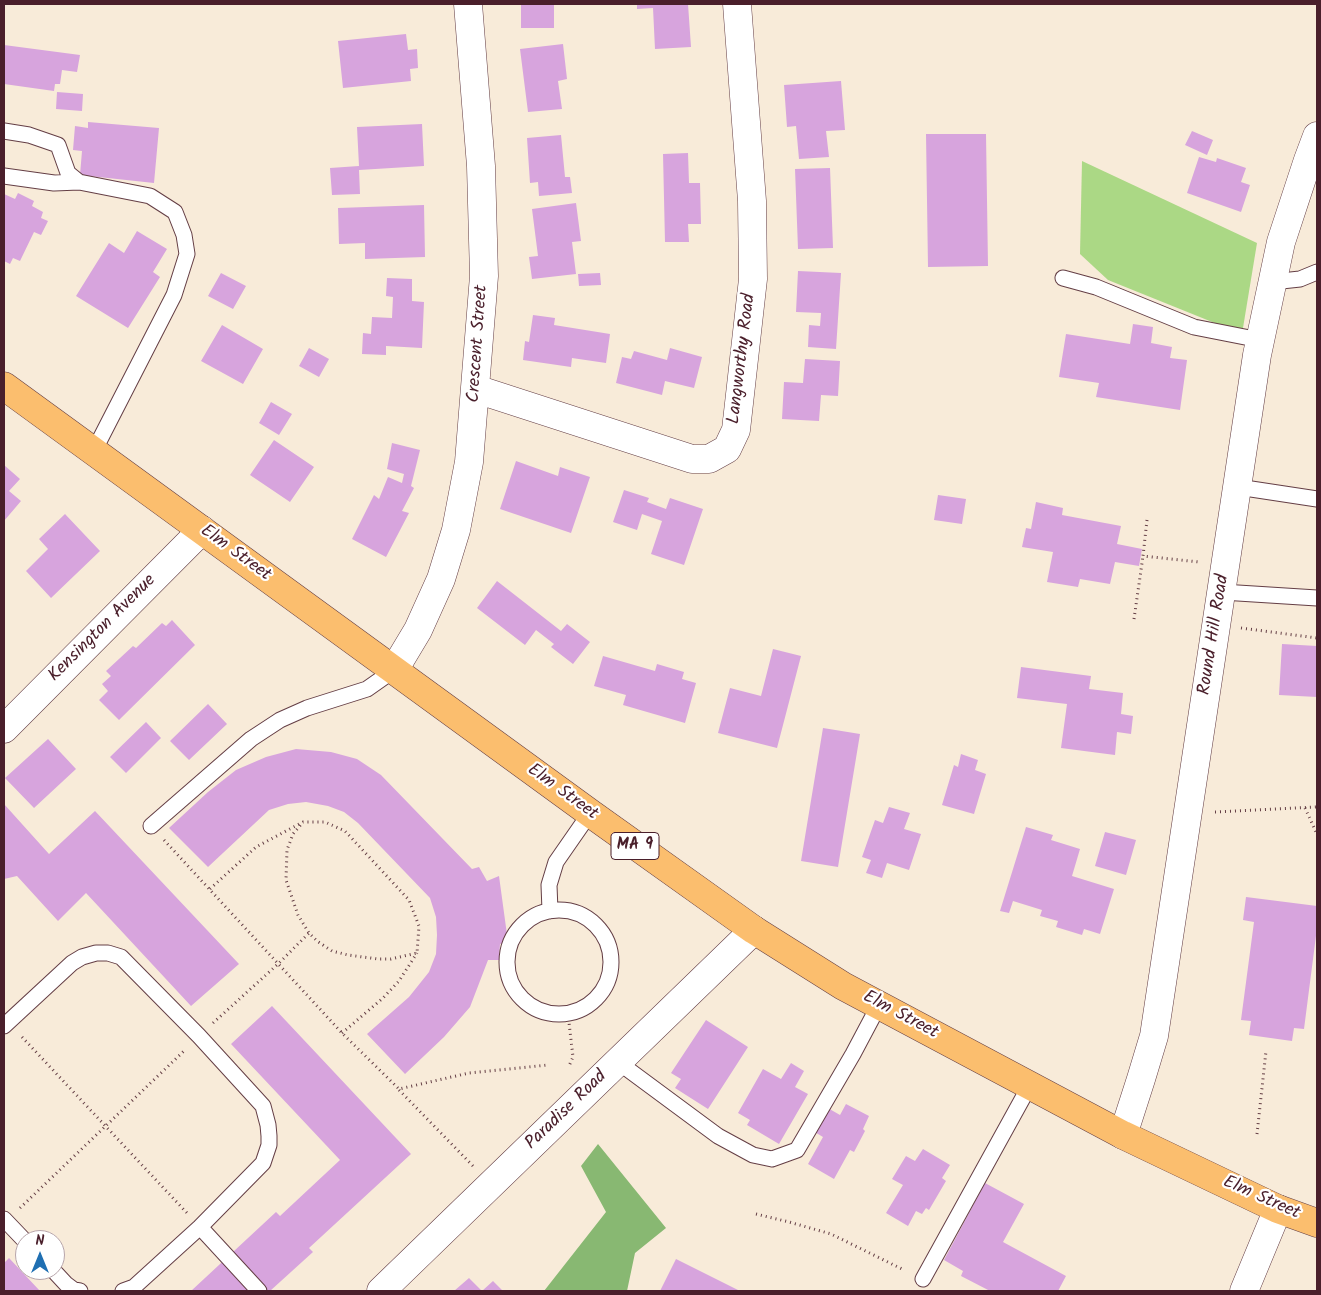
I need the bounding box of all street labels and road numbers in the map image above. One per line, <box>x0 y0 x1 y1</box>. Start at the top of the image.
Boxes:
street label: Crescent Street <box>464 284 494 404</box>
street label: Langworthy Road <box>724 293 762 425</box>
street label: Elm Street <box>195 521 275 587</box>
street label: Kensington Avenue <box>45 571 161 687</box>
street label: Round Hill Road <box>1195 573 1235 697</box>
street label: Elm Street <box>522 760 602 826</box>
road number: MA 9 <box>611 832 659 859</box>
street label: Elm Street <box>859 987 941 1045</box>
street label: Paradise Road <box>522 1067 612 1155</box>
street label: Elm Street <box>1219 1172 1303 1226</box>

